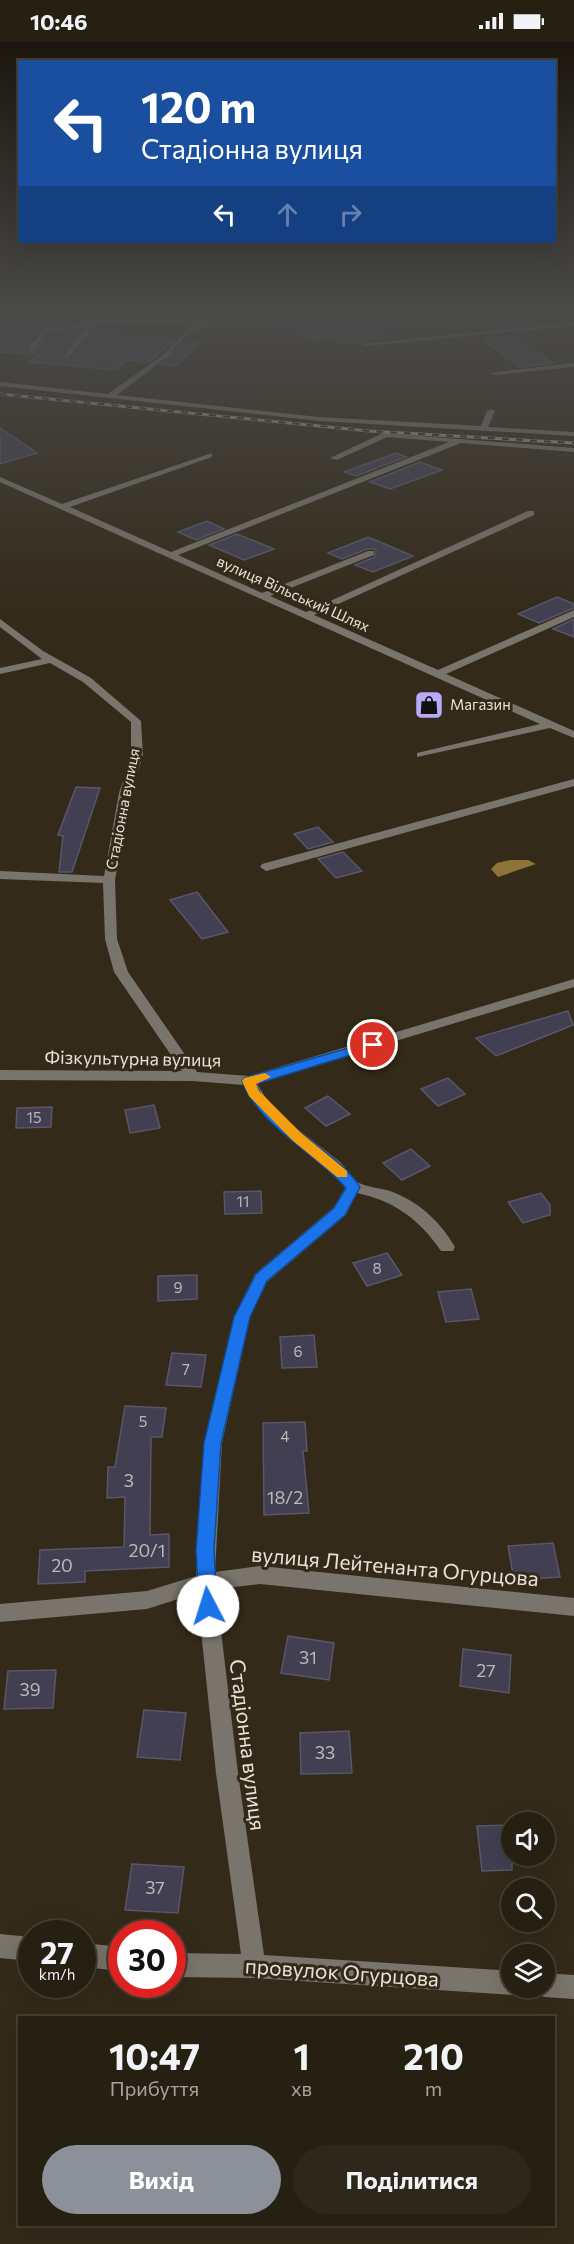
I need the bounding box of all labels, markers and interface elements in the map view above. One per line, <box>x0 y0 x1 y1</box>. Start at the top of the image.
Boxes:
text: 10:46 <box>30 8 87 35</box>
text: 120 m <box>141 80 256 132</box>
icon: left <box>42 84 120 162</box>
text: Стадіонна вулиця <box>141 132 363 165</box>
icon: left <box>208 198 241 231</box>
icon: ahead <box>271 198 304 231</box>
icon: right <box>334 198 367 231</box>
street label: вулиця Вільський Шлях <box>214 551 373 635</box>
shop icon: Магазин <box>413 689 445 721</box>
place label: Магазин <box>450 695 511 713</box>
street label: Стадіонна вулиця <box>101 747 143 871</box>
pin <box>347 1019 398 1070</box>
icon: arrive <box>356 1028 389 1061</box>
street label: Фізкультурна вулиця <box>45 1045 222 1071</box>
house number: 15 <box>26 1108 42 1126</box>
house number: 11 <box>237 1192 249 1210</box>
house number: 8 <box>372 1259 382 1277</box>
house number: 9 <box>173 1278 183 1296</box>
house number: 6 <box>293 1342 303 1360</box>
house number: 7 <box>182 1360 190 1378</box>
house number: 5 <box>139 1412 147 1430</box>
house number: 4 <box>281 1427 290 1445</box>
house number: 3 <box>124 1469 134 1491</box>
house number: 18/2 <box>267 1486 303 1508</box>
house number: 20/1 <box>128 1539 166 1561</box>
street label: вулиця Лейтенанта Огурцова <box>250 1540 540 1591</box>
house number: 20 <box>51 1554 73 1576</box>
position arrow <box>176 1574 240 1638</box>
house number: 31 <box>299 1646 317 1668</box>
street label: Стадіонна вулиця <box>226 1658 271 1832</box>
house number: 27 <box>476 1659 496 1681</box>
house number: 39 <box>19 1678 41 1700</box>
house number: 33 <box>315 1741 335 1763</box>
map controls <box>501 1812 555 1998</box>
button: sound <box>501 1812 555 1866</box>
house number: 37 <box>145 1876 165 1898</box>
button: search <box>501 1878 555 1932</box>
speed limit sign: 30 <box>108 1920 186 1998</box>
text: 27 <box>40 1933 74 1970</box>
button: layers <box>501 1944 555 1998</box>
street label: провулок Огурцова <box>244 1952 440 1991</box>
text: km/h <box>39 1965 75 1983</box>
text: 10:47 <box>109 2033 200 2077</box>
text: 1 <box>293 2033 310 2077</box>
text: 210 <box>403 2033 464 2077</box>
text: Прибуття <box>110 2076 199 2100</box>
text: хв <box>291 2076 312 2100</box>
text: m <box>425 2076 442 2100</box>
button: Вихід <box>42 2145 281 2214</box>
button: Поділитися <box>293 2145 531 2214</box>

